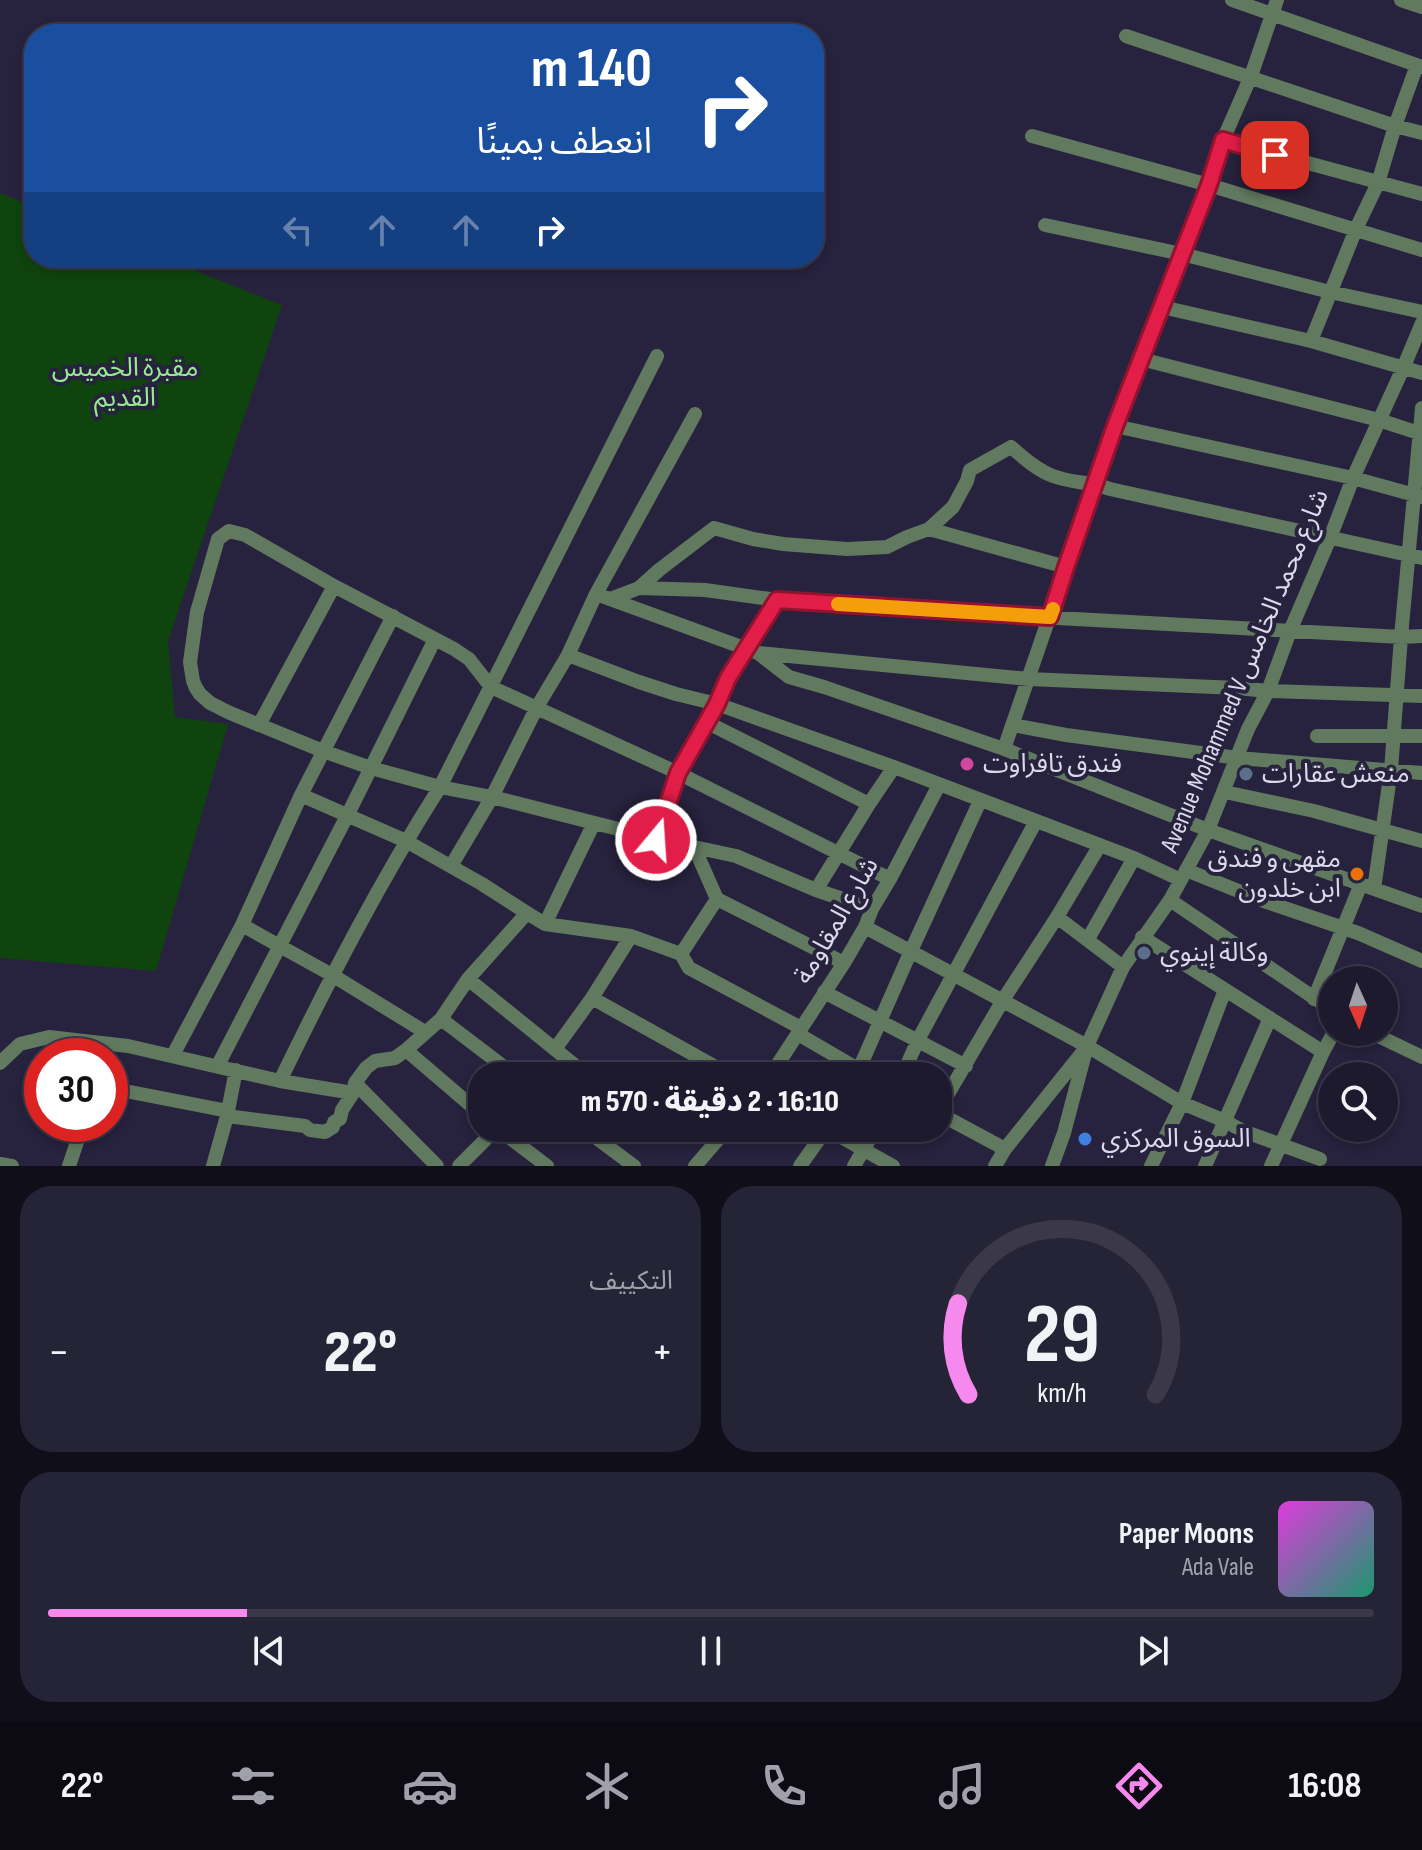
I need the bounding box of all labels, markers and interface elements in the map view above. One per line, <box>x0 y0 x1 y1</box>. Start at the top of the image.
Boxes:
text: 140 m <box>531 36 652 103</box>
icon: right <box>680 56 784 160</box>
text: انعطف يمينًا <box>476 121 652 164</box>
pin <box>1241 121 1309 189</box>
icon: arrive <box>1253 133 1297 177</box>
icon: left <box>276 208 320 252</box>
icon: ahead <box>360 208 404 252</box>
icon: ahead <box>444 208 488 252</box>
icon: right <box>528 208 572 252</box>
park label: مقبرة الخميس القديم <box>52 353 198 417</box>
street label: Avenue Mohammed V شارع محمد الخامس <box>1154 485 1338 859</box>
place label: فندق تافراوت <box>983 749 1122 780</box>
marker: فندق تافراوت <box>958 755 976 773</box>
place label: منعش عقارات <box>1262 759 1410 790</box>
marker: منعش عقارات <box>1237 765 1255 783</box>
position arrow <box>614 798 698 882</box>
place label: مقهى و فندق ابن خلدون <box>1208 844 1341 905</box>
street label: شارع المقاومة <box>788 852 887 991</box>
marker: مقهى و فندق ابن خلدون <box>1348 865 1366 883</box>
place label: وكالة إينوي <box>1160 938 1268 972</box>
marker: وكالة إينوي <box>1135 944 1153 962</box>
north arrow <box>1318 966 1398 1046</box>
map controls <box>1318 966 1398 1142</box>
speed limit sign: 30 <box>24 1038 128 1142</box>
button: search <box>1318 1062 1398 1142</box>
text: 16:10 · 2 دقيقة · 570 m <box>581 1084 839 1120</box>
place label: السوق المركزي <box>1101 1124 1251 1158</box>
marker: السوق المركزي <box>1076 1130 1094 1148</box>
text: التكييف <box>589 1266 673 1297</box>
text: 29 <box>1024 1286 1099 1386</box>
text: 22° <box>324 1317 397 1389</box>
text: − <box>48 1326 70 1379</box>
text: + <box>651 1326 673 1379</box>
text: km/h <box>1037 1376 1086 1411</box>
text: Paper Moons <box>1119 1516 1254 1552</box>
text: Ada Vale <box>1182 1552 1254 1583</box>
icon: previous <box>247 1629 291 1673</box>
icon: pause <box>689 1629 733 1673</box>
icon: next <box>1131 1629 1175 1673</box>
icon: filters <box>225 1758 281 1814</box>
icon: car <box>402 1758 458 1814</box>
icon: climate <box>579 1758 635 1814</box>
icon: phone <box>756 1758 812 1814</box>
icon: music <box>934 1758 990 1814</box>
icon: directions <box>1111 1758 1167 1814</box>
text: 22° <box>61 1765 104 1808</box>
text: 16:08 <box>1288 1765 1361 1808</box>

